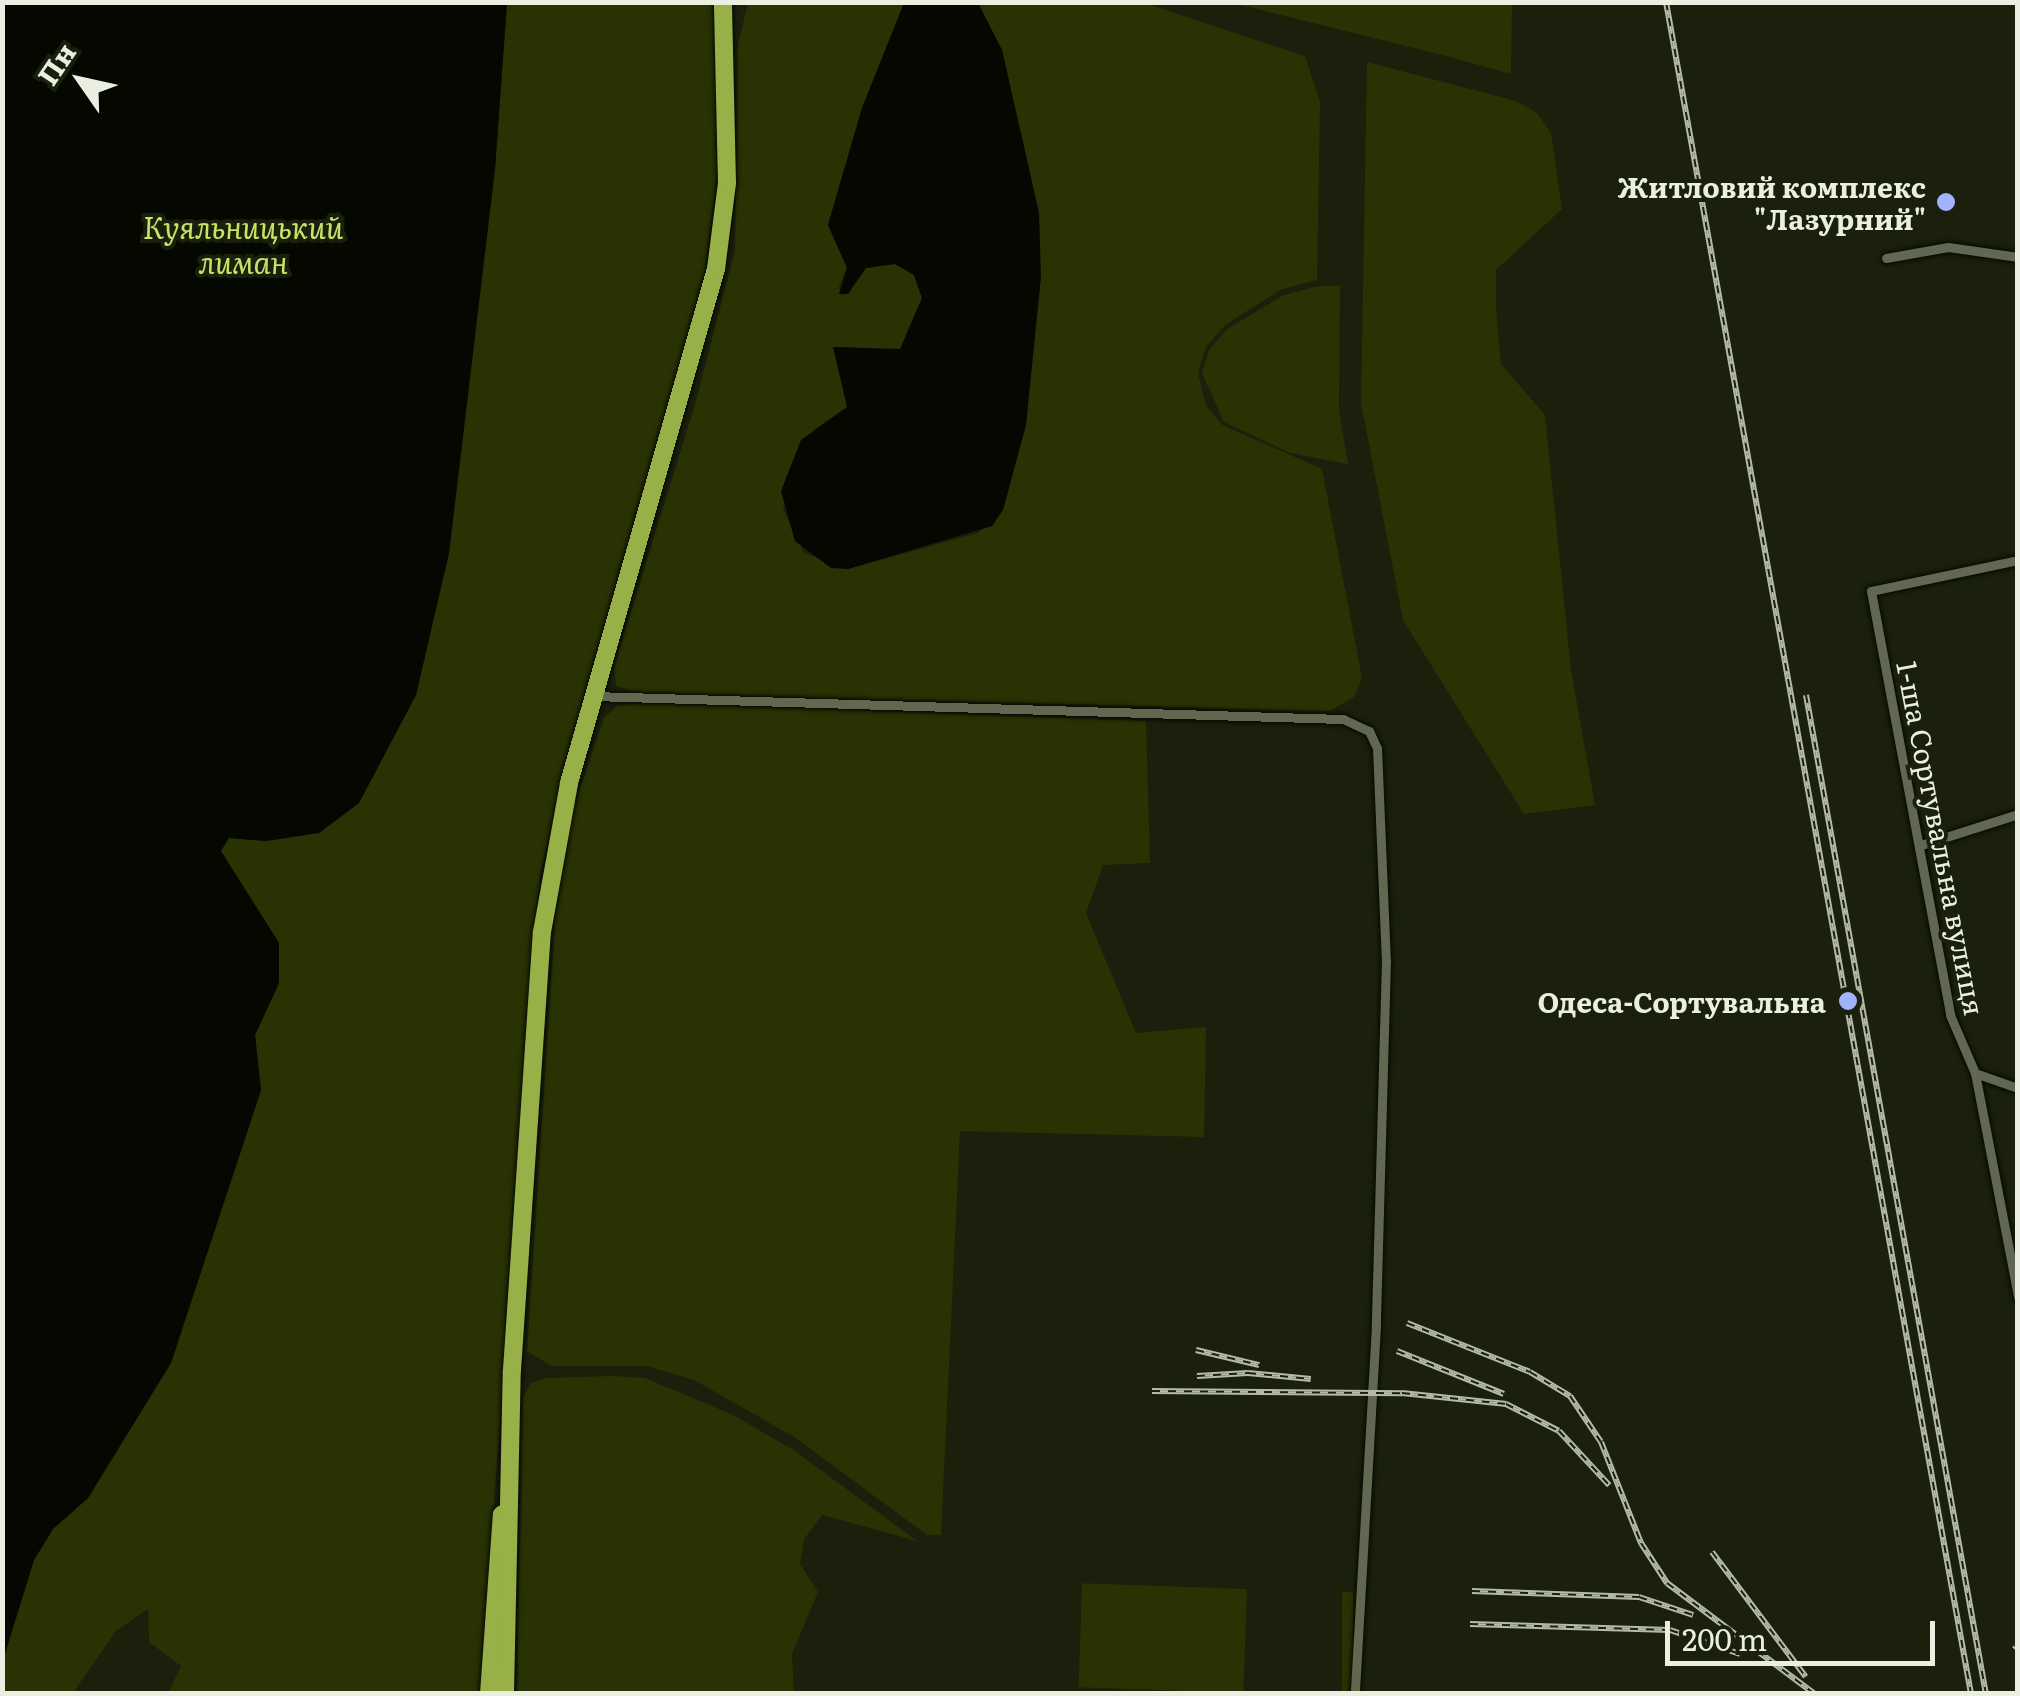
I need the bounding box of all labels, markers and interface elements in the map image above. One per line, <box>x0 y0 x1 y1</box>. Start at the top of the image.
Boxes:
north arrow <box>30 30 130 130</box>
text: Пн <box>26 33 85 93</box>
place label: Житловий комплекс "Лазурний" <box>1617 169 1926 235</box>
marker: Житловий комплекс "Лазурний" <box>1935 191 1957 213</box>
water label: Куяльницький лиман <box>143 208 343 278</box>
street label: 1-ша Сортувальна вулиця <box>1891 658 1993 1018</box>
place label: Одеса-Сортувальна <box>1538 984 1826 1018</box>
marker: Одеса-Сортувальна <box>1835 988 1861 1014</box>
scale bar <box>1670 1601 1940 1663</box>
text: 200 m <box>1682 1616 1767 1660</box>

